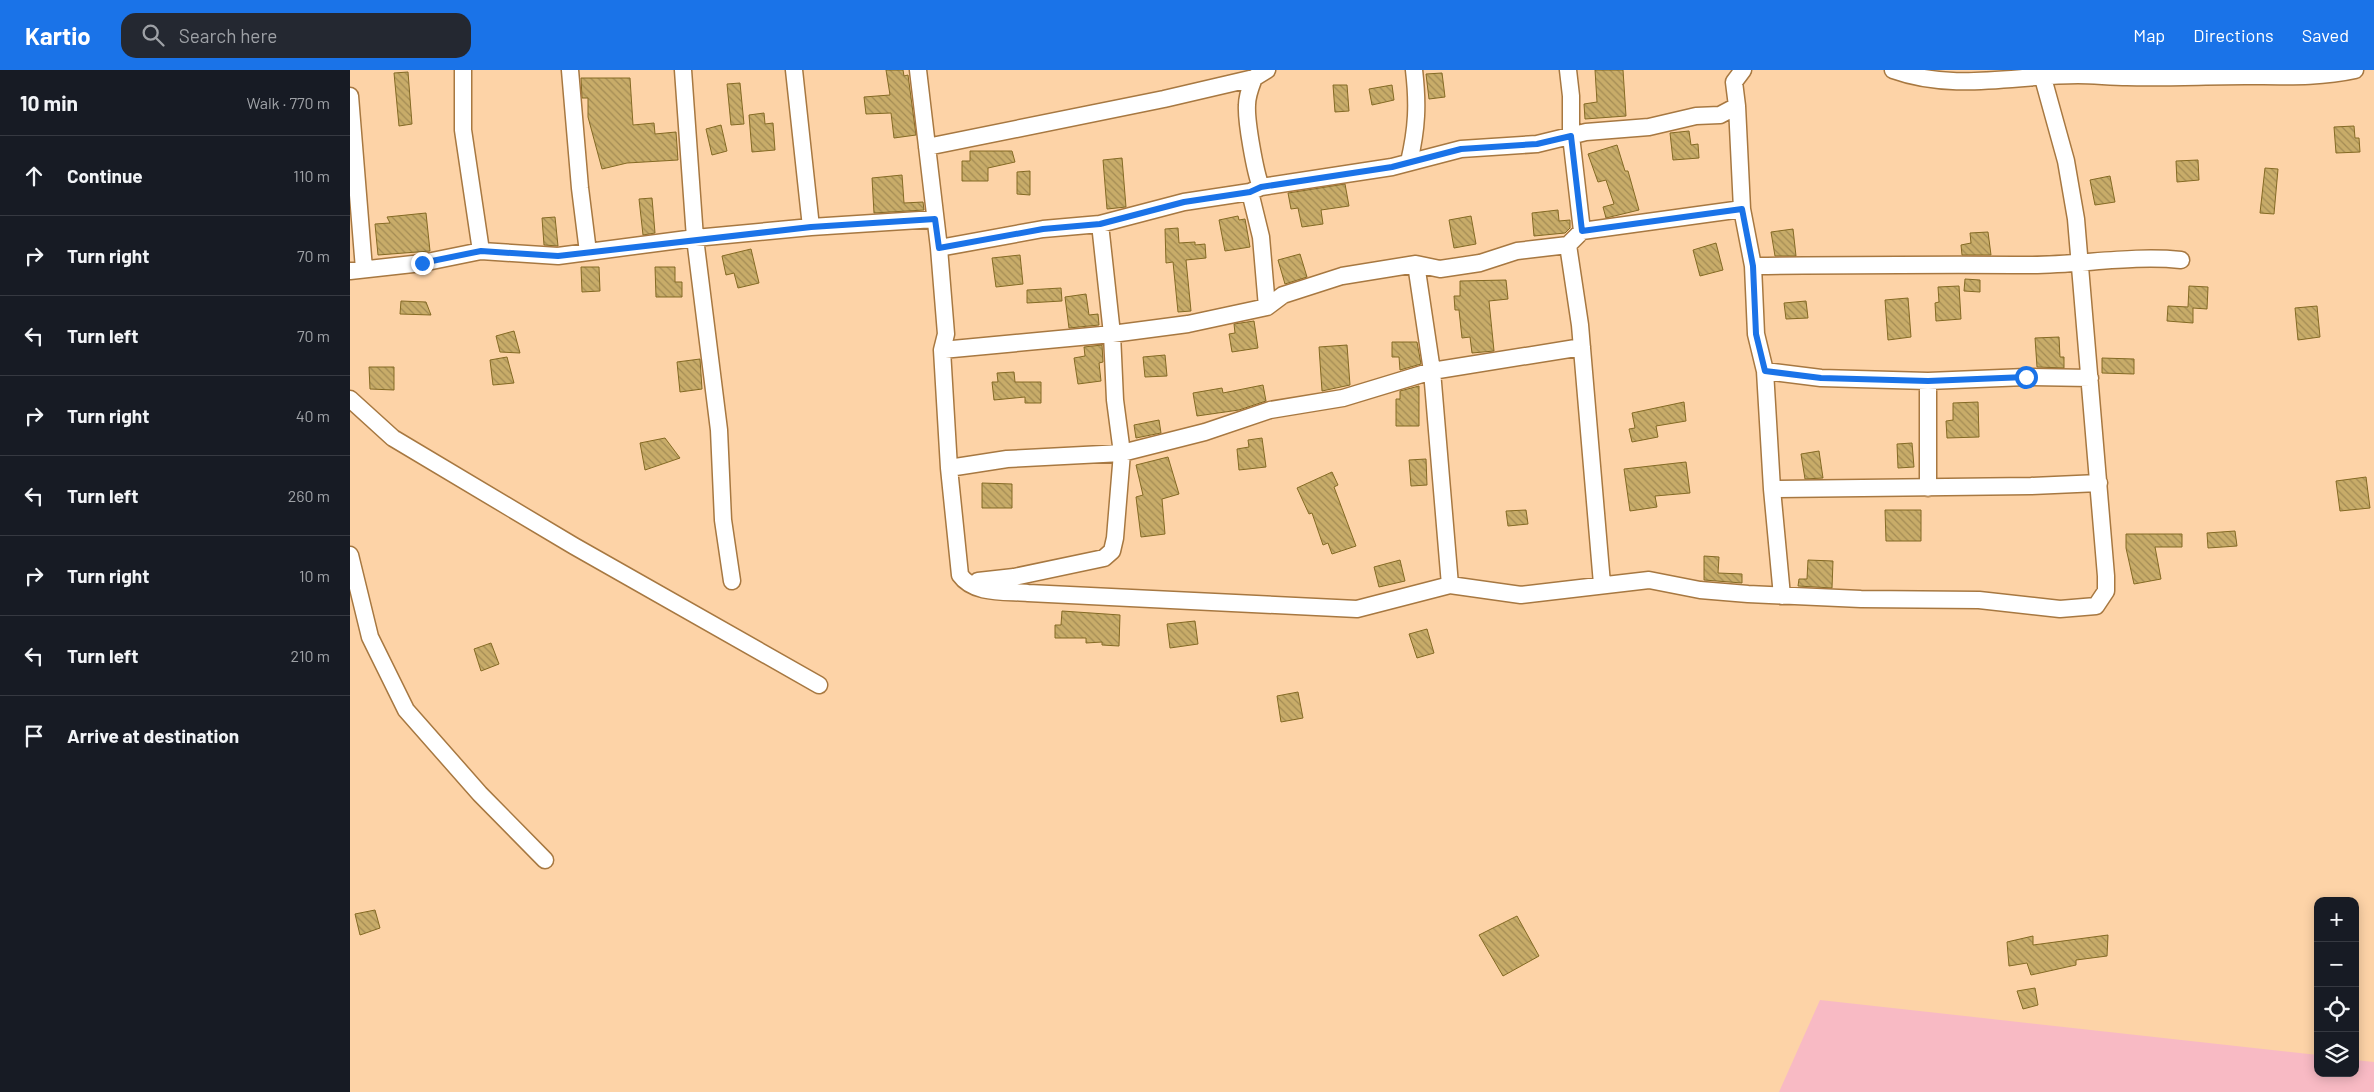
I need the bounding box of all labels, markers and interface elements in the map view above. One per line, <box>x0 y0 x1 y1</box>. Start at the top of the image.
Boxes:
search box <box>121 13 471 58</box>
text: Kartio <box>25 21 91 50</box>
icon: search <box>139 21 167 49</box>
text: Search here <box>179 24 277 47</box>
text: Map <box>2133 24 2165 46</box>
text: Directions <box>2193 24 2274 46</box>
text: Saved <box>2302 24 2349 46</box>
text: 10 min <box>20 90 78 115</box>
text: Walk · 770 m <box>246 93 330 112</box>
icon: ahead <box>20 162 48 190</box>
text: Continue <box>67 164 143 187</box>
text: 110 m <box>293 166 330 185</box>
icon: right <box>20 242 48 270</box>
text: Turn right <box>67 244 149 267</box>
text: 70 m <box>297 246 330 265</box>
route end <box>411 252 434 275</box>
icon: left <box>20 322 48 350</box>
text: Turn left <box>67 324 138 347</box>
text: 70 m <box>297 326 330 345</box>
route start <box>2015 366 2038 389</box>
icon: right <box>20 402 48 430</box>
text: Turn right <box>67 404 149 427</box>
text: 40 m <box>296 406 330 425</box>
icon: left <box>20 482 48 510</box>
text: Turn left <box>67 484 138 507</box>
text: 260 m <box>288 486 330 505</box>
icon: right <box>20 562 48 590</box>
text: Turn right <box>67 564 149 587</box>
text: 10 m <box>299 566 330 585</box>
icon: left <box>20 642 48 670</box>
text: Turn left <box>67 644 138 667</box>
text: 210 m <box>291 646 330 665</box>
icon: arrive <box>20 722 48 750</box>
text: Arrive at destination <box>67 724 239 747</box>
map controls <box>2314 897 2359 1077</box>
button: + <box>2314 897 2359 942</box>
button: − <box>2314 942 2359 987</box>
button: locate <box>2314 987 2359 1032</box>
button: layers <box>2314 1032 2359 1077</box>

